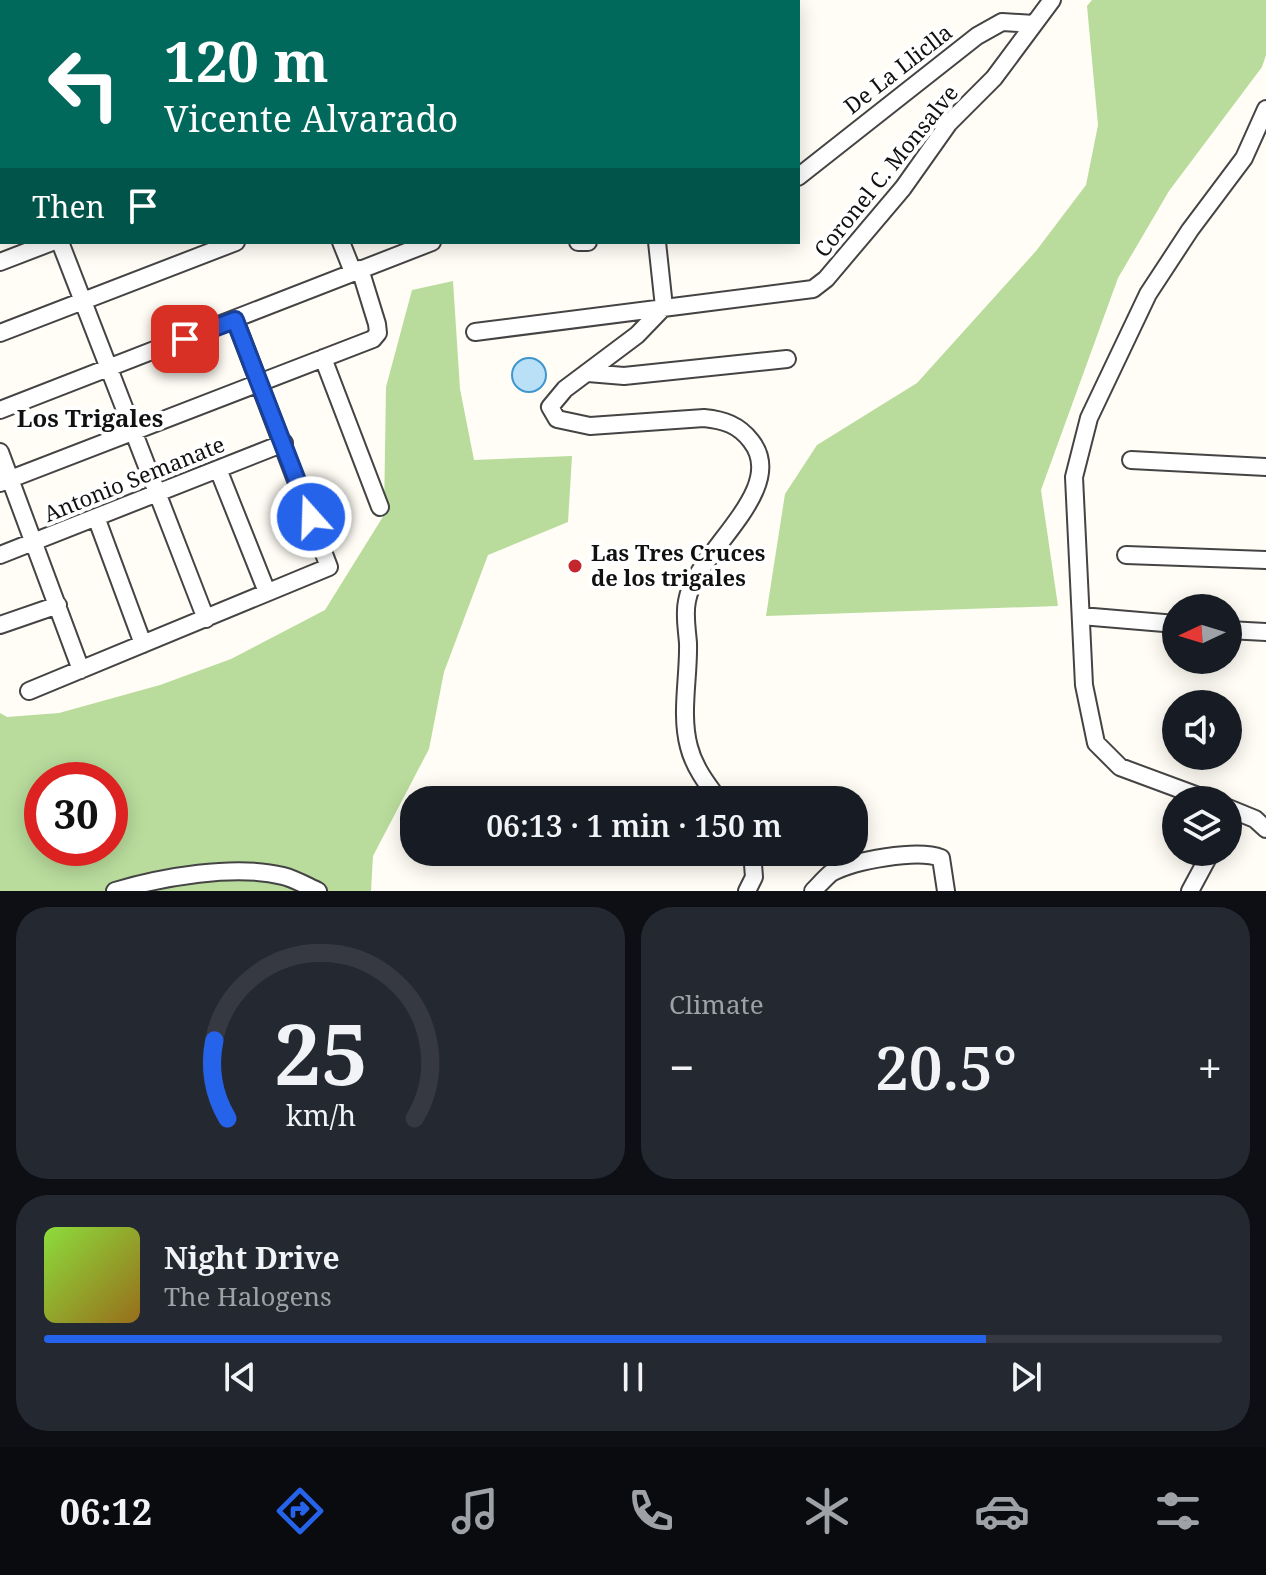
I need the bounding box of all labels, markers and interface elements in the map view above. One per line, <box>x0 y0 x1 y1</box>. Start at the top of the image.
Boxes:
street label: De La Lliclla <box>837 16 958 120</box>
text: 120 m <box>164 22 329 98</box>
icon: left <box>32 32 136 136</box>
street label: Coronel C. Monsalve <box>806 78 964 263</box>
text: Vicente Alvarado <box>164 94 458 143</box>
icon: arrive <box>121 184 165 228</box>
text: Then <box>32 186 105 227</box>
pin <box>151 305 219 373</box>
icon: arrive <box>163 317 207 361</box>
district label: Los Trigales <box>17 401 163 434</box>
street label: Antonio Semanate <box>39 428 229 528</box>
position arrow <box>269 475 353 559</box>
place label: Las Tres Cruces de los trigales <box>591 537 765 592</box>
marker: Las Tres Cruces de los trigales <box>566 557 584 575</box>
north arrow <box>1162 594 1242 674</box>
map controls <box>1162 594 1242 866</box>
button: sound <box>1162 690 1242 770</box>
speed limit sign: 30 <box>24 762 128 866</box>
button: layers <box>1162 786 1242 866</box>
text: 06:13 · 1 min · 150 m <box>486 805 782 846</box>
text: Climate <box>669 986 764 1022</box>
text: 25 <box>273 996 368 1109</box>
text: 20.5° <box>875 1026 1017 1108</box>
text: − <box>669 1037 694 1097</box>
text: + <box>1197 1037 1222 1097</box>
text: km/h <box>285 1095 356 1134</box>
text: Night Drive <box>164 1237 340 1278</box>
text: The Halogens <box>164 1278 332 1314</box>
icon: previous <box>218 1355 262 1399</box>
icon: pause <box>611 1355 655 1399</box>
icon: next <box>1004 1355 1048 1399</box>
icon: directions <box>272 1483 328 1539</box>
icon: music <box>447 1483 503 1539</box>
icon: phone <box>623 1483 679 1539</box>
icon: climate <box>799 1483 855 1539</box>
icon: car <box>974 1483 1030 1539</box>
icon: filters <box>1150 1483 1206 1539</box>
text: 06:12 <box>60 1487 152 1536</box>

